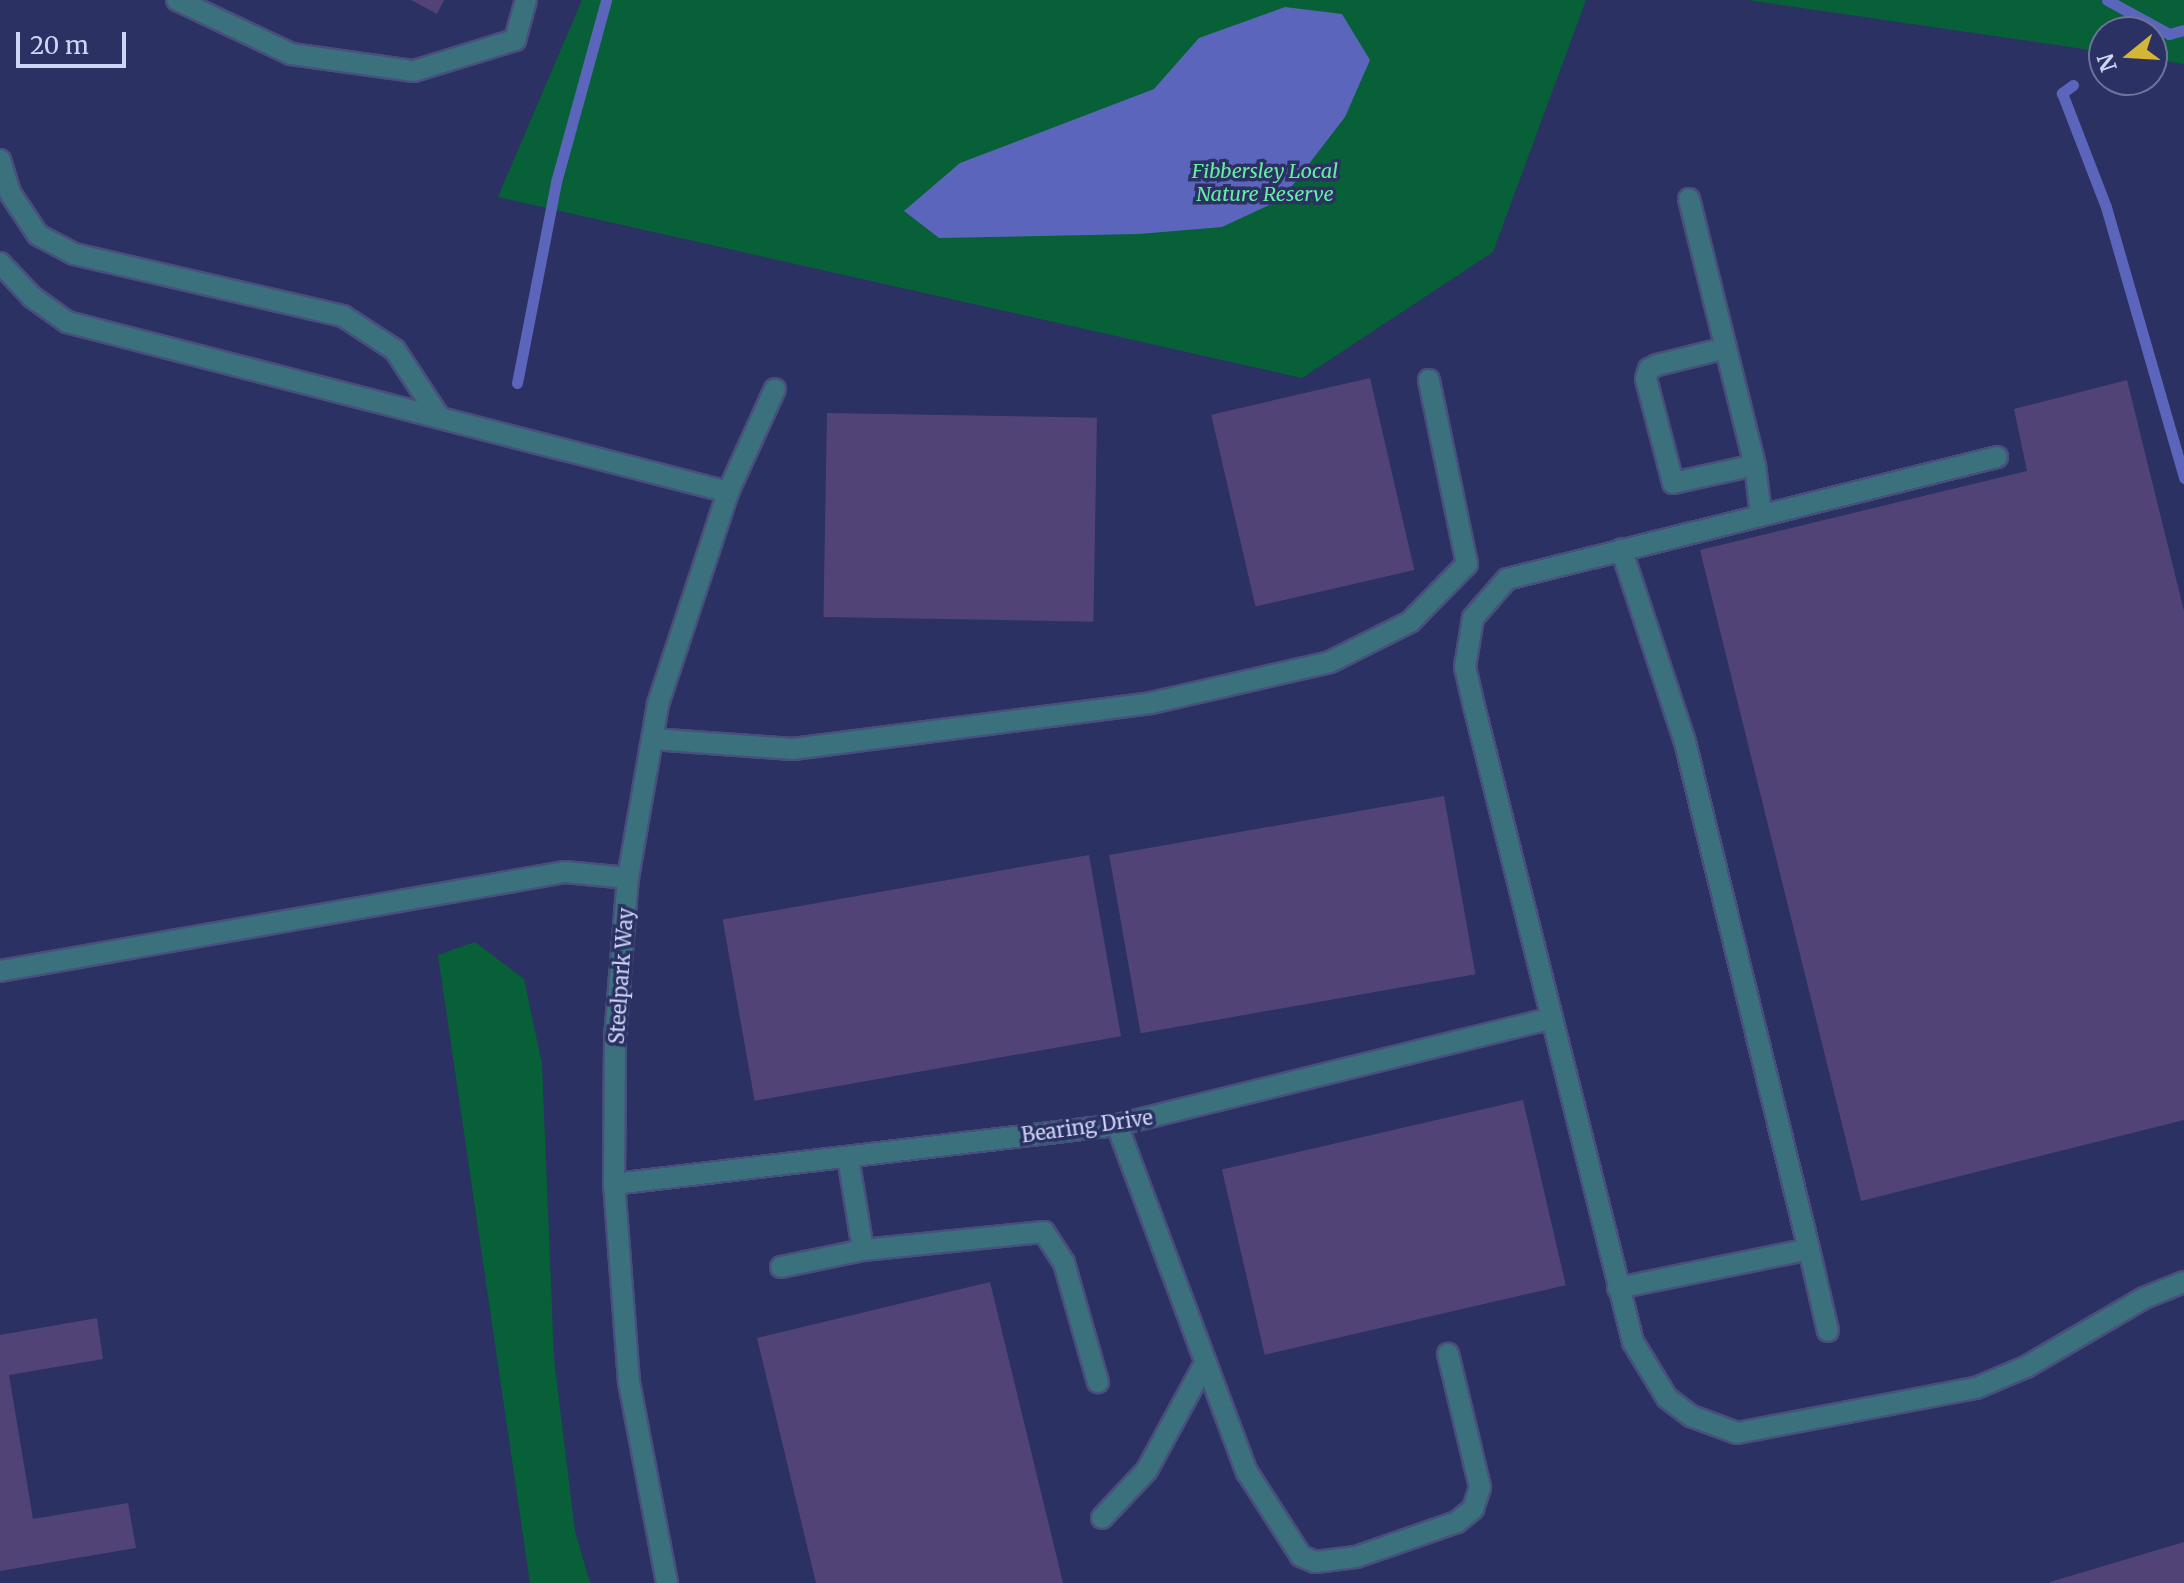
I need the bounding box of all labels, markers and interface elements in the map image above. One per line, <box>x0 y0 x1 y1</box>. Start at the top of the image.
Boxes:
scale bar <box>20 16 130 66</box>
north arrow <box>2088 16 2168 96</box>
text: 20 m <box>30 30 89 61</box>
text: N <box>2091 50 2123 75</box>
park label: Fibbersley Local Nature Reserve <box>1192 159 1338 206</box>
street label: Steelpark Way <box>604 907 638 1045</box>
street label: Bearing Drive <box>1020 1105 1154 1147</box>

